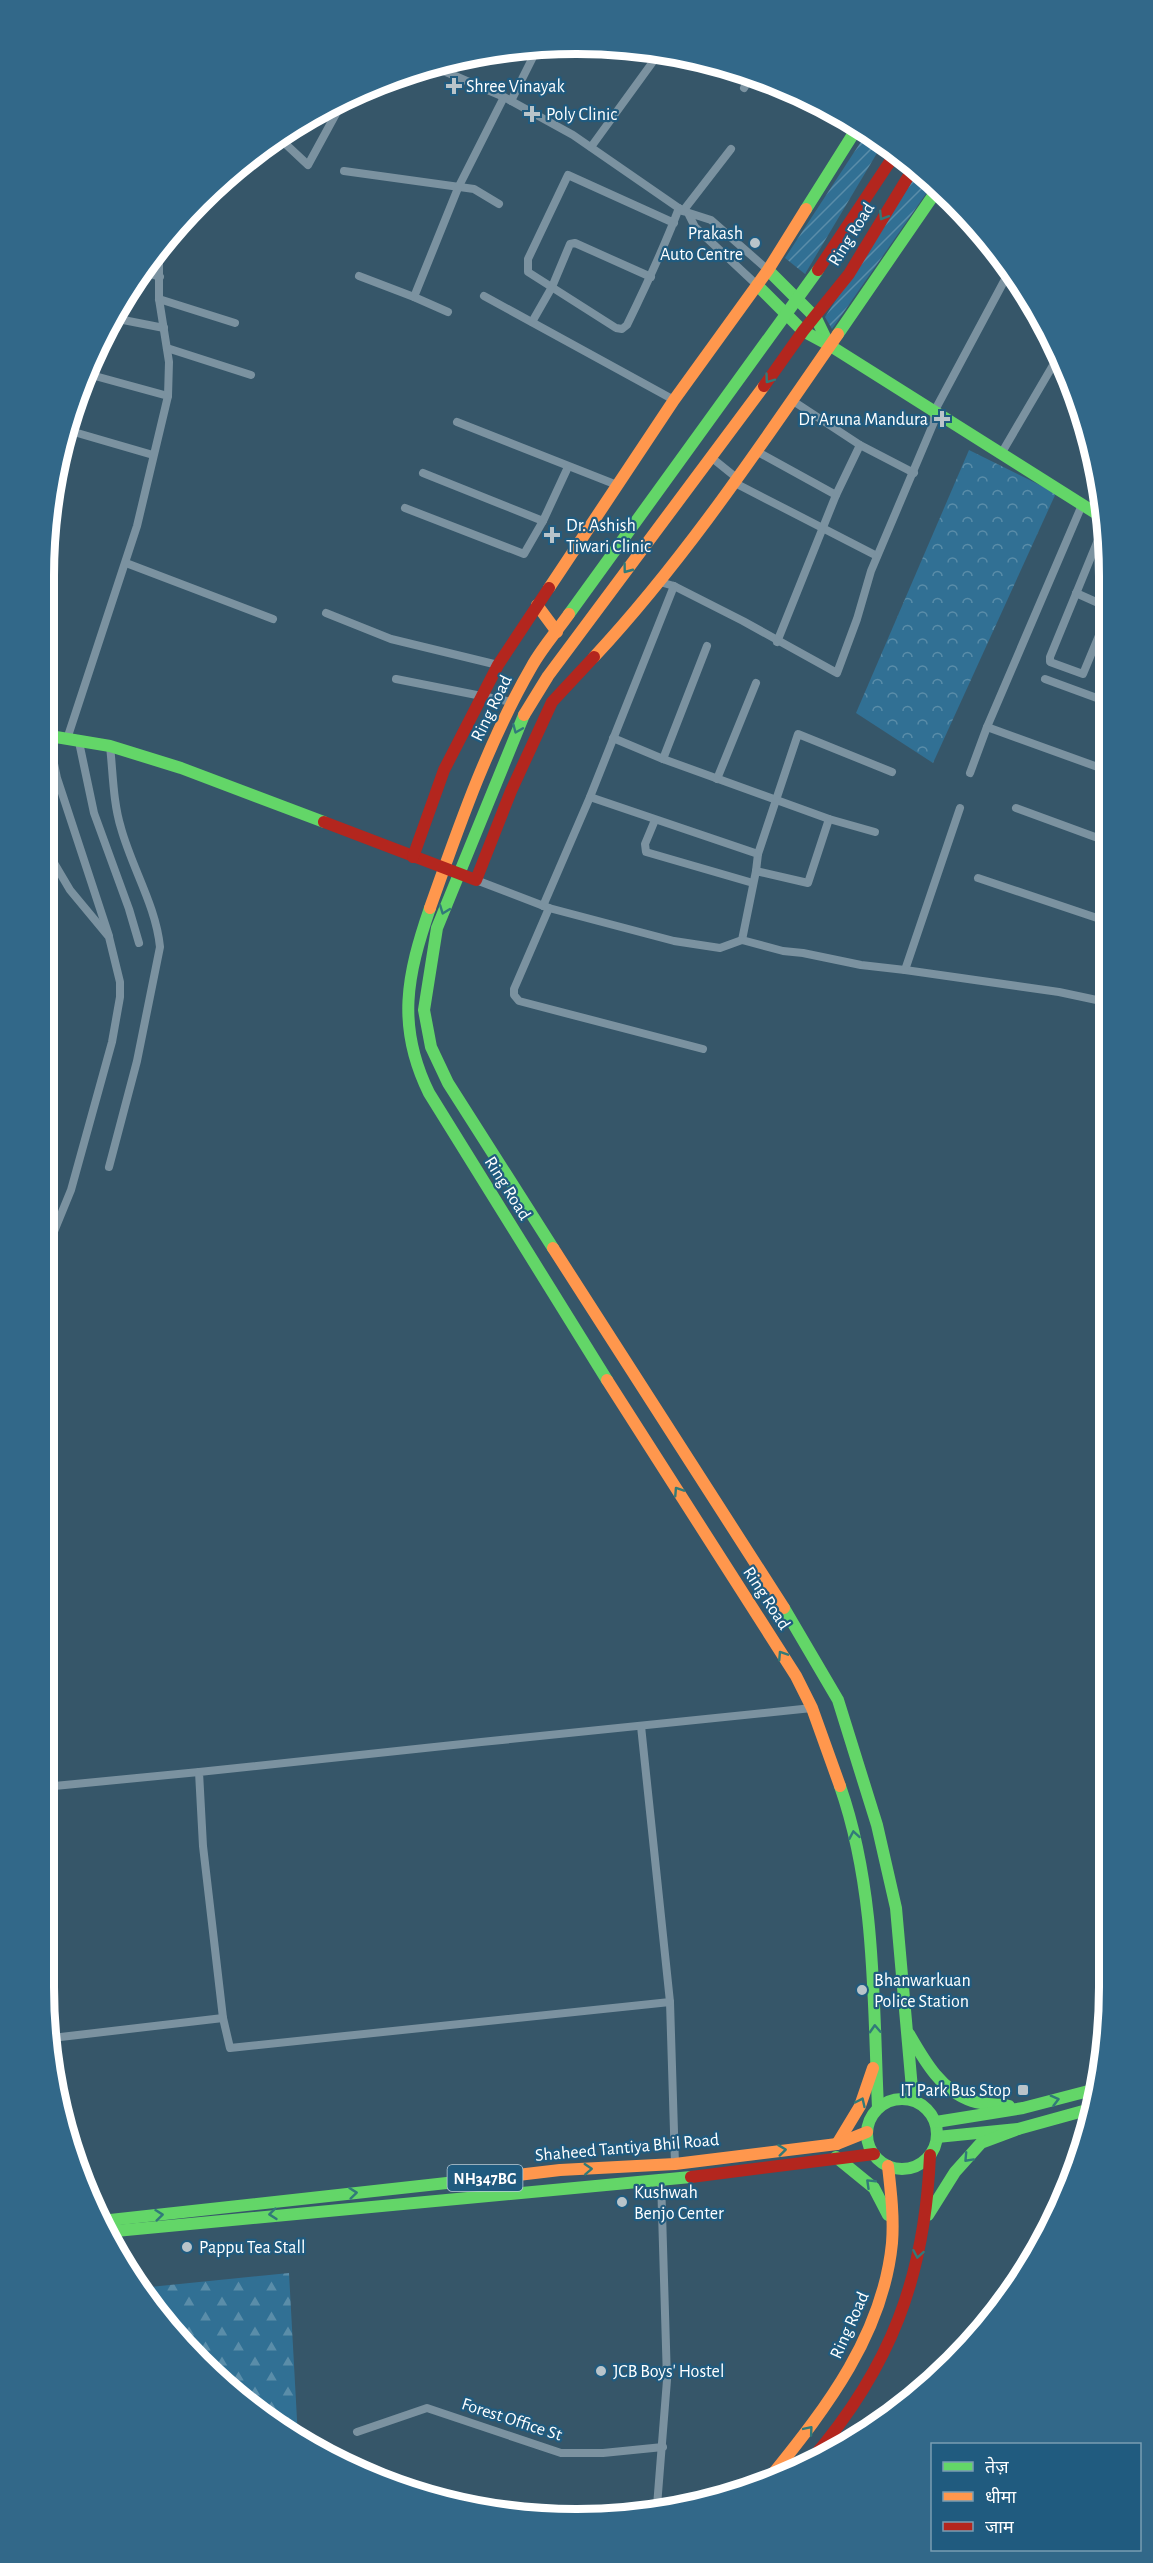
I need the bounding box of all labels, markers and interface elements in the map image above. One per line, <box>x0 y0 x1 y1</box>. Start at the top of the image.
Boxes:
place label: Shree Vinayak <box>466 78 565 96</box>
marker: Shree Vinayak <box>447 79 461 93</box>
marker: Poly Clinic <box>523 105 541 123</box>
place label: Poly Clinic <box>546 106 617 124</box>
street label: Ring Road <box>825 200 878 269</box>
one-way arrow <box>880 210 891 221</box>
place label: Prakash Auto Centre <box>660 225 743 264</box>
marker: Prakash Auto Centre <box>748 236 762 250</box>
one-way arrow <box>765 372 776 383</box>
marker: Dr Aruna Mandura <box>933 410 951 428</box>
place label: Dr Aruna Mandura <box>798 411 928 429</box>
place label: Dr. Ashish Tiwari Clinic <box>566 517 651 556</box>
marker: Dr. Ashish Tiwari Clinic <box>543 526 561 544</box>
one-way arrow <box>624 562 635 573</box>
street label: Ring Road <box>468 673 516 744</box>
one-way arrow <box>512 723 524 734</box>
one-way arrow <box>438 904 451 915</box>
street label: Ring Road <box>481 1154 534 1223</box>
one-way arrow <box>673 1487 685 1497</box>
street label: Ring Road <box>739 1564 793 1633</box>
one-way arrow <box>778 1651 790 1661</box>
one-way arrow <box>848 1831 861 1841</box>
place label: Bhanwarkuan Police Station <box>874 1972 971 2011</box>
marker: Bhanwarkuan Police Station <box>855 1983 869 1997</box>
one-way arrow <box>869 2024 882 2033</box>
place label: IT Park Bus Stop <box>900 2082 1011 2100</box>
marker: IT Park Bus Stop <box>1016 2083 1030 2097</box>
one-way arrow <box>1050 2094 1060 2107</box>
one-way arrow <box>853 2098 865 2109</box>
street label: Shaheed Tantiya Bhil Road <box>534 2131 720 2165</box>
one-way arrow <box>778 2145 787 2157</box>
one-way arrow <box>964 2151 975 2161</box>
one-way arrow <box>584 2162 593 2175</box>
road number: NH347BG <box>448 2165 522 2191</box>
one-way arrow <box>866 2179 876 2190</box>
place label: Kushwah Benjo Center <box>634 2184 724 2223</box>
one-way arrow <box>348 2187 357 2200</box>
marker: Kushwah Benjo Center <box>615 2195 629 2209</box>
one-way arrow <box>268 2207 277 2220</box>
one-way arrow <box>154 2209 163 2222</box>
place label: Pappu Tea Stall <box>199 2239 305 2257</box>
marker: Pappu Tea Stall <box>180 2240 194 2254</box>
one-way arrow <box>912 2249 925 2259</box>
street label: Ring Road <box>827 2289 873 2362</box>
place label: JCB Boys' Hostel <box>613 2363 724 2381</box>
marker: JCB Boys' Hostel <box>594 2364 608 2378</box>
street label: Forest Office St <box>459 2395 564 2445</box>
one-way arrow <box>802 2426 813 2437</box>
legend <box>931 2443 1141 2551</box>
text: तेज़ <box>985 2456 1009 2477</box>
text: धीमा <box>985 2487 1016 2507</box>
text: जाम <box>985 2519 1015 2537</box>

